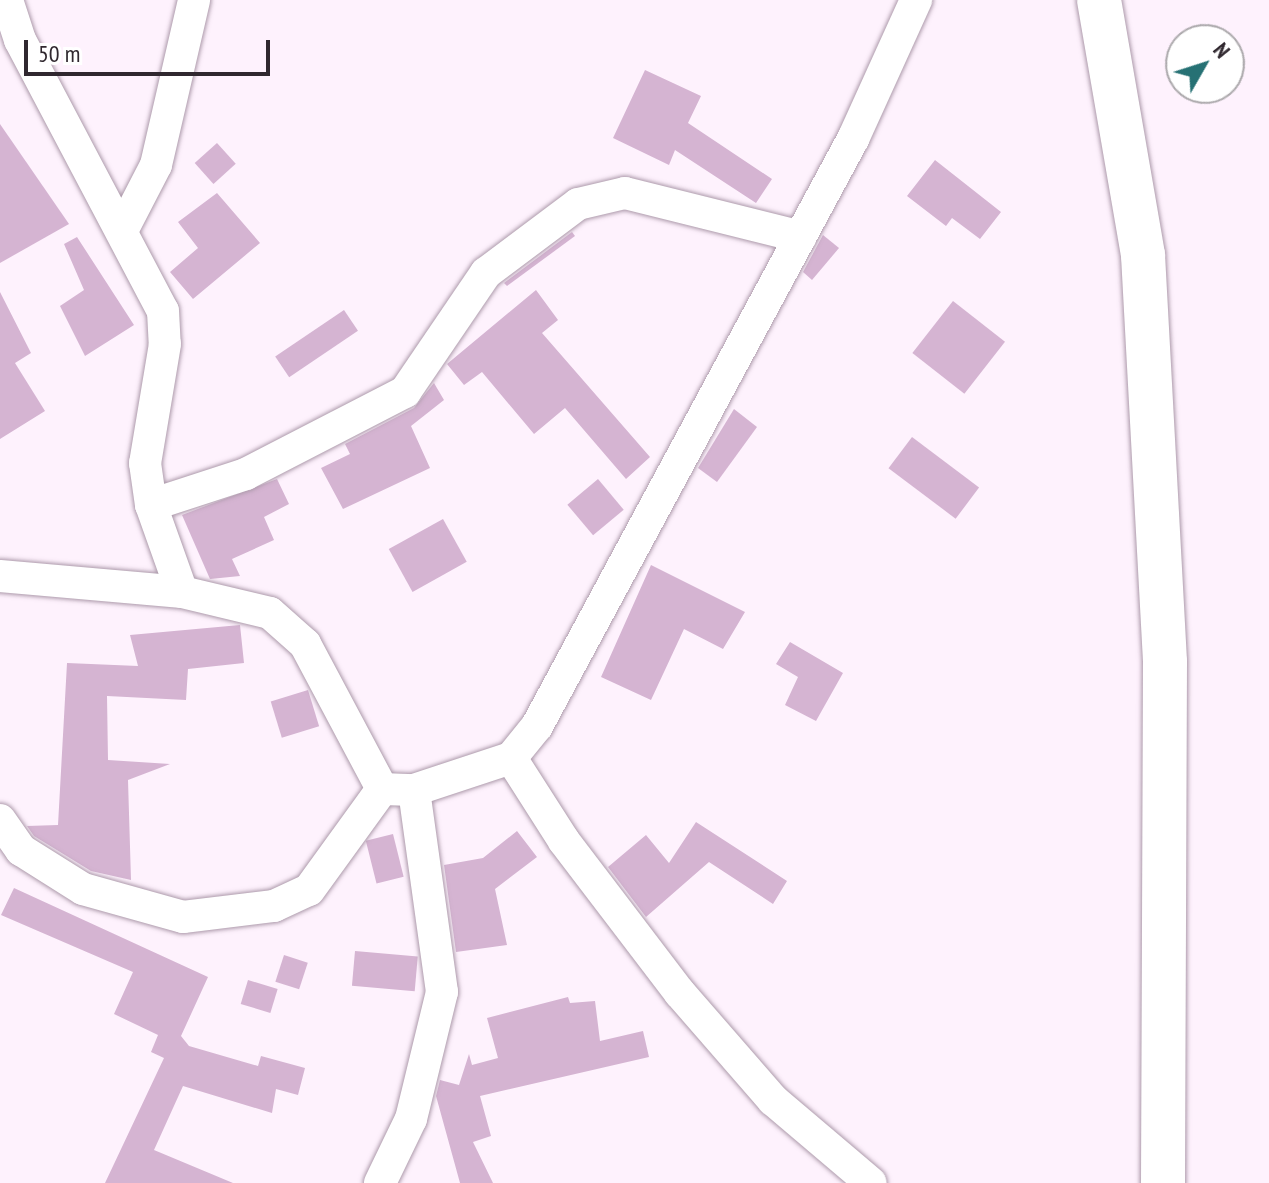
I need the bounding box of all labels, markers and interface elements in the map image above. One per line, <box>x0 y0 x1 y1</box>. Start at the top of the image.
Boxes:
scale bar <box>28 24 274 74</box>
north arrow <box>1165 24 1245 104</box>
text: N <box>1207 37 1237 64</box>
text: 50 m <box>38 38 80 69</box>

